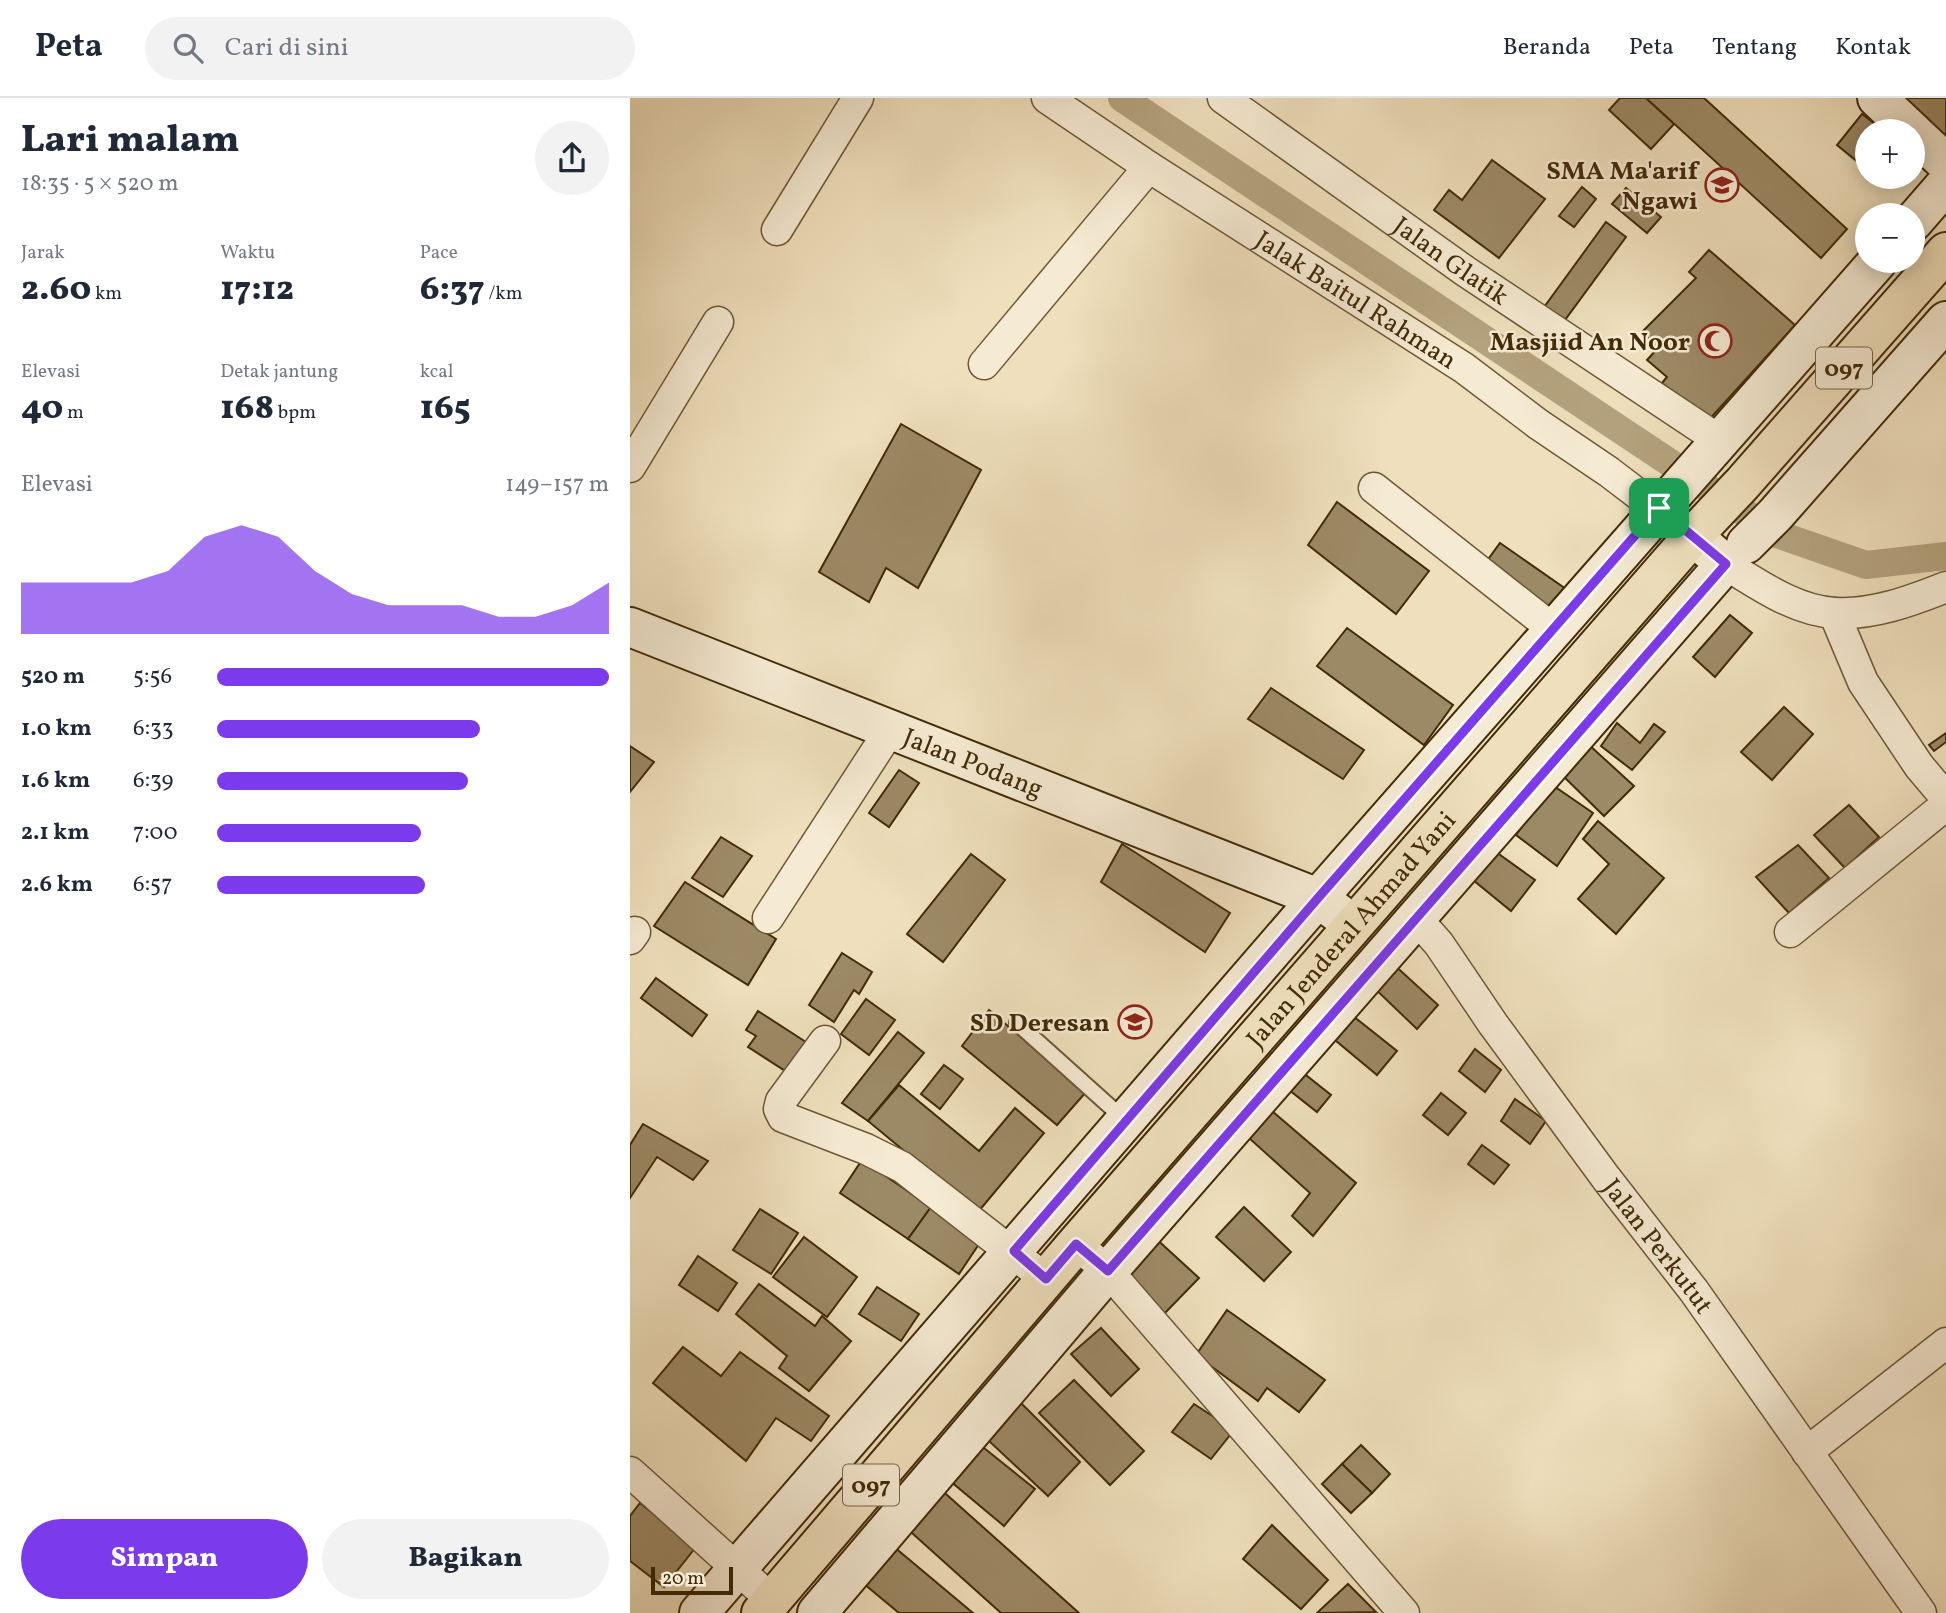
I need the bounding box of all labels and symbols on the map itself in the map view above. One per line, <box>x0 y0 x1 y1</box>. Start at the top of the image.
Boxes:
place label: SMA Ma'arif Ngawi <box>1546 154 1701 220</box>
school or university icon: SMA Ma'arif Ngawi <box>1703 166 1741 204</box>
street label: Jalan Glatik <box>1385 209 1515 315</box>
street label: Jalak Baitul Rahman <box>1247 223 1463 379</box>
mosque icon: Masjiid An Noor <box>1696 322 1734 360</box>
place label: Masjiid An Noor <box>1490 325 1690 361</box>
road number: 097 <box>1816 347 1872 388</box>
pin <box>1629 478 1689 538</box>
street label: Jalan Podang <box>897 720 1048 808</box>
street label: Jalan Jenderal Ahmad Yani <box>1239 804 1465 1056</box>
school or university icon: SD Deresan <box>1116 1003 1154 1041</box>
place label: SD Deresan <box>970 1006 1110 1042</box>
street label: Jalan Perkutut <box>1593 1172 1721 1322</box>
road number: 097 <box>843 1464 899 1506</box>
scale bar <box>651 1564 733 1596</box>

